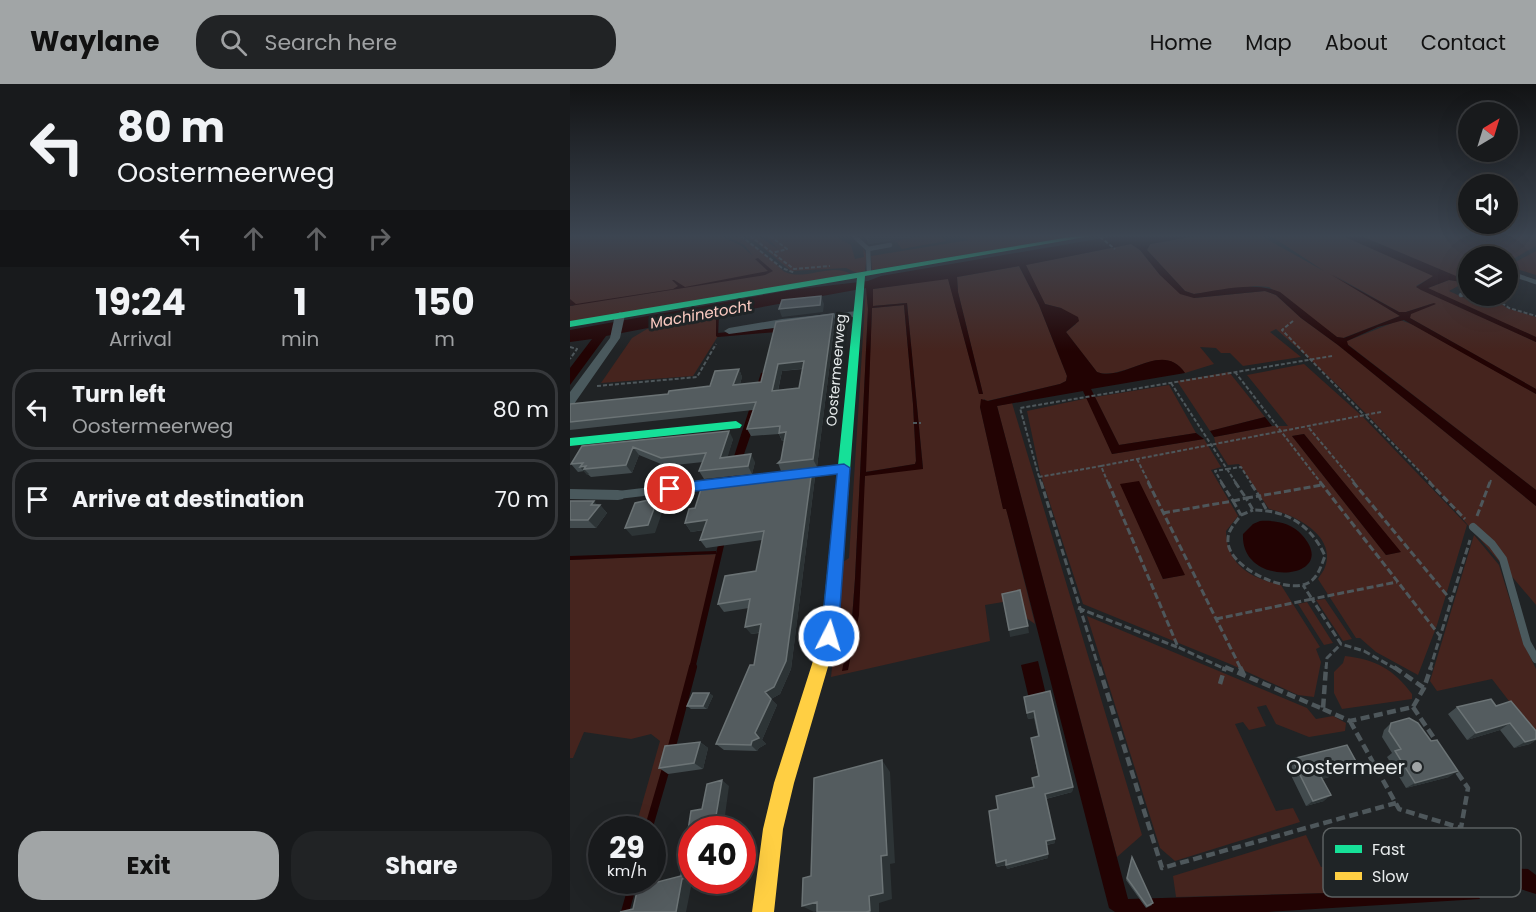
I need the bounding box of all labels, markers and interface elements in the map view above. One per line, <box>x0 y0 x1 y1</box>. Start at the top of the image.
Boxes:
search box <box>196 15 616 69</box>
text: Waylane <box>30 22 160 61</box>
icon: search <box>217 26 250 59</box>
text: Search here <box>265 27 397 58</box>
text: Home <box>1150 28 1212 57</box>
text: Map <box>1245 28 1292 57</box>
text: About <box>1325 28 1388 57</box>
text: Contact <box>1421 28 1506 57</box>
text: 80 m <box>117 98 225 157</box>
north arrow <box>1458 102 1518 162</box>
map controls <box>1458 102 1518 306</box>
icon: left <box>18 108 96 186</box>
text: Oostermeerweg <box>117 154 335 191</box>
button: sound <box>1458 174 1518 234</box>
icon: left <box>174 222 207 255</box>
icon: ahead <box>237 222 270 255</box>
icon: ahead <box>300 222 333 255</box>
icon: right <box>363 222 396 255</box>
button: layers <box>1458 246 1518 306</box>
text: 19:24 <box>95 277 186 328</box>
text: 1 <box>293 277 307 328</box>
text: 150 <box>414 277 475 328</box>
water label: Machinetocht <box>648 295 754 333</box>
street label: Oostermeerweg <box>821 313 851 427</box>
text: Arrival <box>109 325 172 353</box>
text: min <box>281 325 319 353</box>
text: m <box>434 325 455 353</box>
text: Turn left <box>72 379 166 410</box>
icon: left <box>21 393 54 426</box>
text: 80 m <box>493 394 549 425</box>
text: Oostermeerweg <box>72 412 233 440</box>
pin <box>644 463 695 514</box>
icon: arrive <box>653 472 686 505</box>
icon: arrive <box>21 483 54 516</box>
text: Arrive at destination <box>72 484 304 515</box>
text: 70 m <box>495 484 549 515</box>
position arrow <box>797 604 861 668</box>
place label: Oostermeer <box>1286 753 1405 781</box>
marker: Oostermeer <box>1410 760 1424 774</box>
speed limit sign: 40 <box>678 816 756 894</box>
text: 29 <box>609 826 645 869</box>
legend <box>1323 828 1521 897</box>
button: Exit <box>18 831 279 900</box>
button: Share <box>291 831 552 900</box>
text: Fast <box>1372 838 1405 861</box>
text: km/h <box>607 860 647 881</box>
text: Slow <box>1372 865 1409 888</box>

